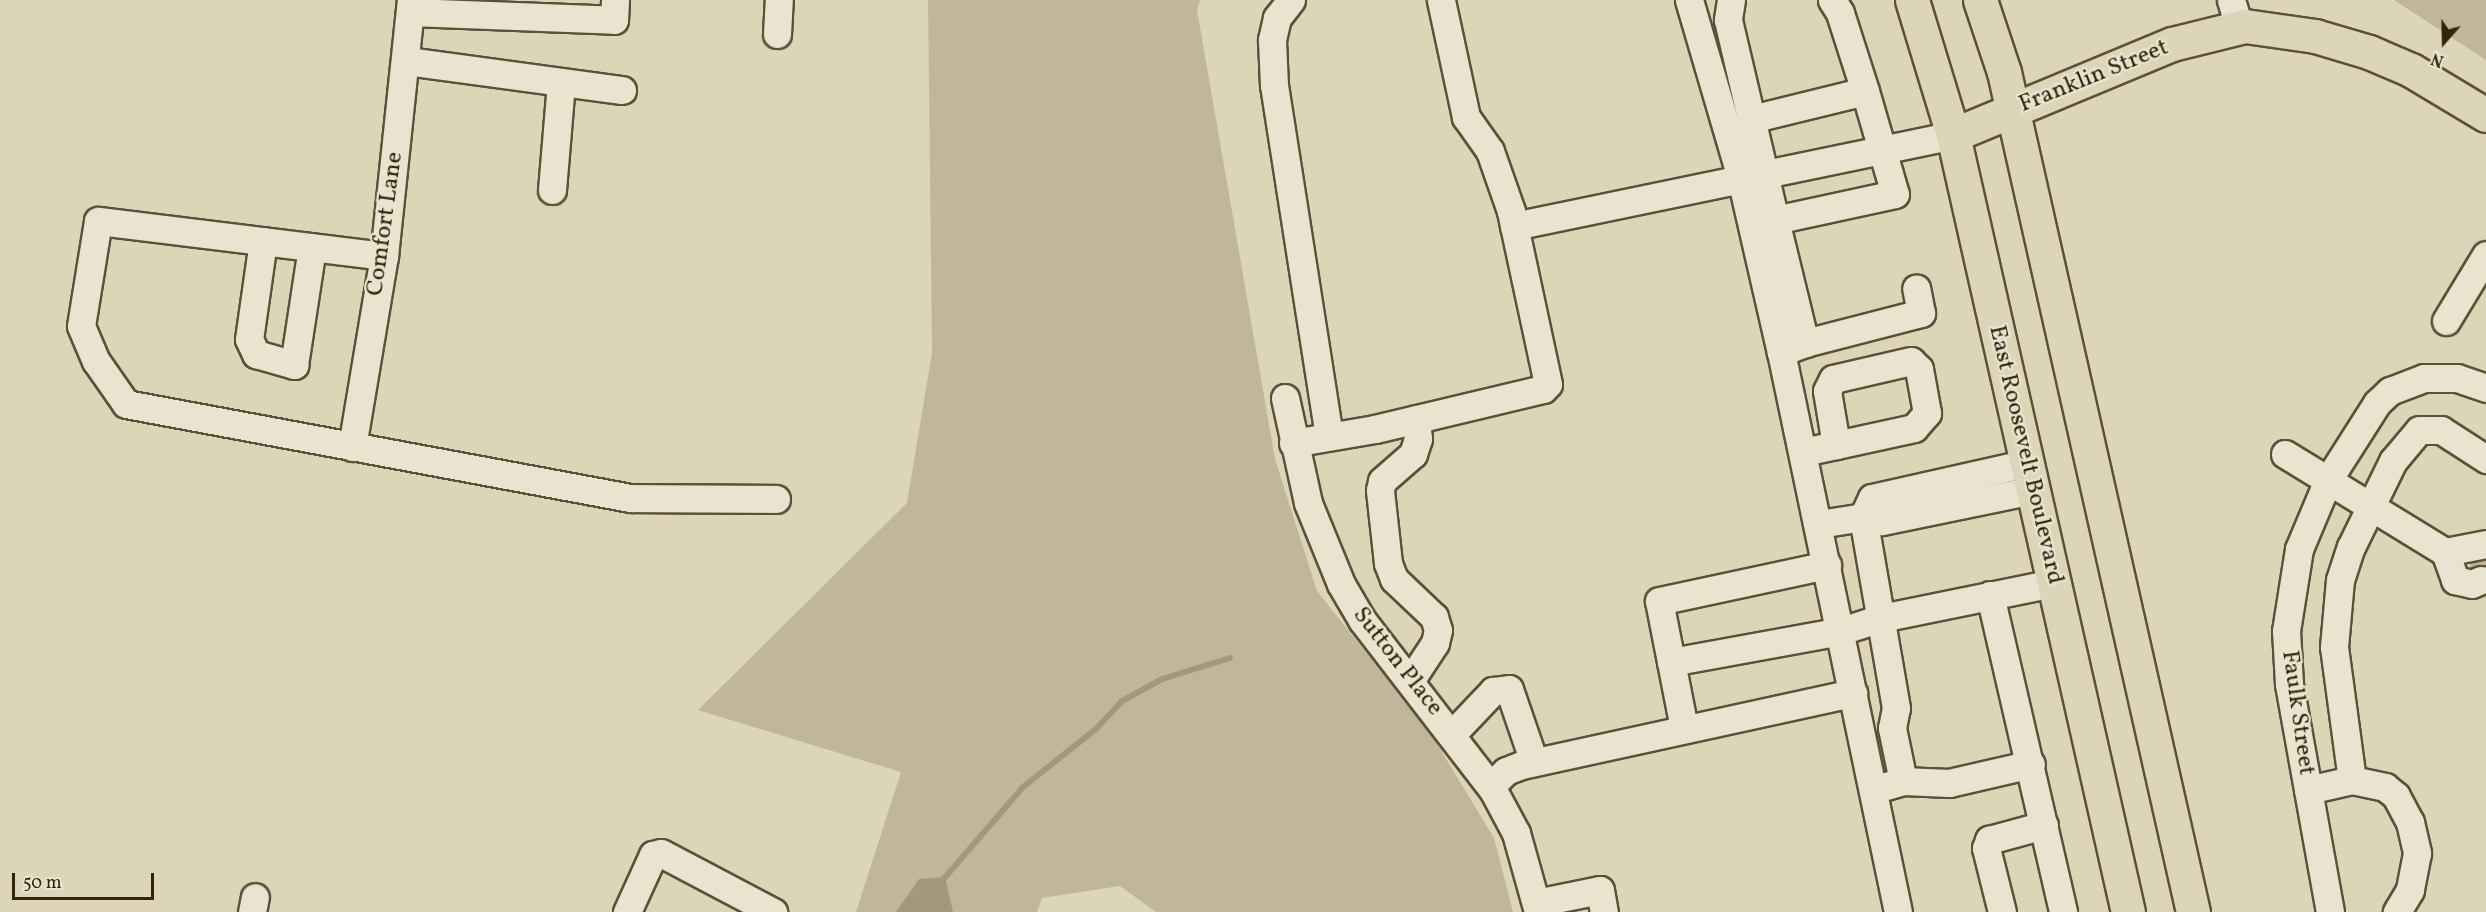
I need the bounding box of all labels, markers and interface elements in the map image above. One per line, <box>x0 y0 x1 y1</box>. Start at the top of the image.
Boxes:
north arrow <box>2414 12 2474 72</box>
street label: Franklin Street <box>2015 34 2173 120</box>
text: N <box>2429 47 2447 71</box>
street label: Comfort Lane <box>362 150 410 298</box>
street label: East Roosevelt Boulevard <box>1981 323 2069 587</box>
street label: Sutton Place <box>1346 602 1448 722</box>
street label: Faulk Street <box>2274 649 2320 777</box>
scale bar <box>15 861 158 899</box>
text: 50 m <box>23 871 62 896</box>

